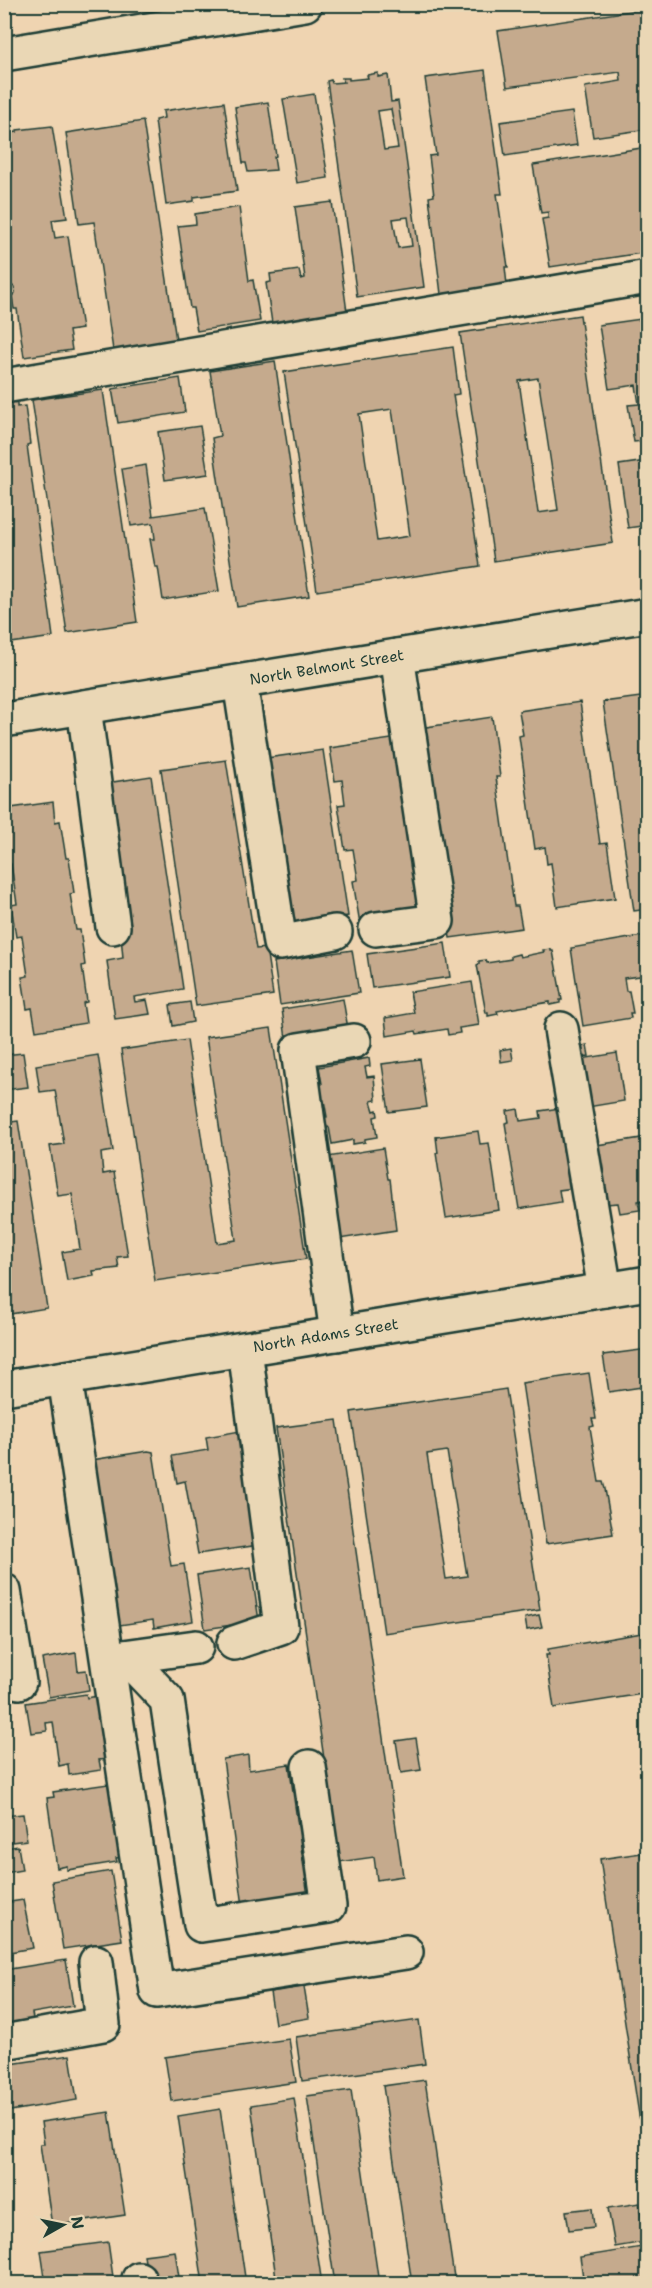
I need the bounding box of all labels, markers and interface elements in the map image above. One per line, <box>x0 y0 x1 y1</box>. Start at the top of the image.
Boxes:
street label: North Belmont Street <box>248 645 405 690</box>
street label: North Adams Street <box>252 1314 400 1357</box>
north arrow <box>33 2195 93 2255</box>
text: N <box>66 2215 89 2231</box>

